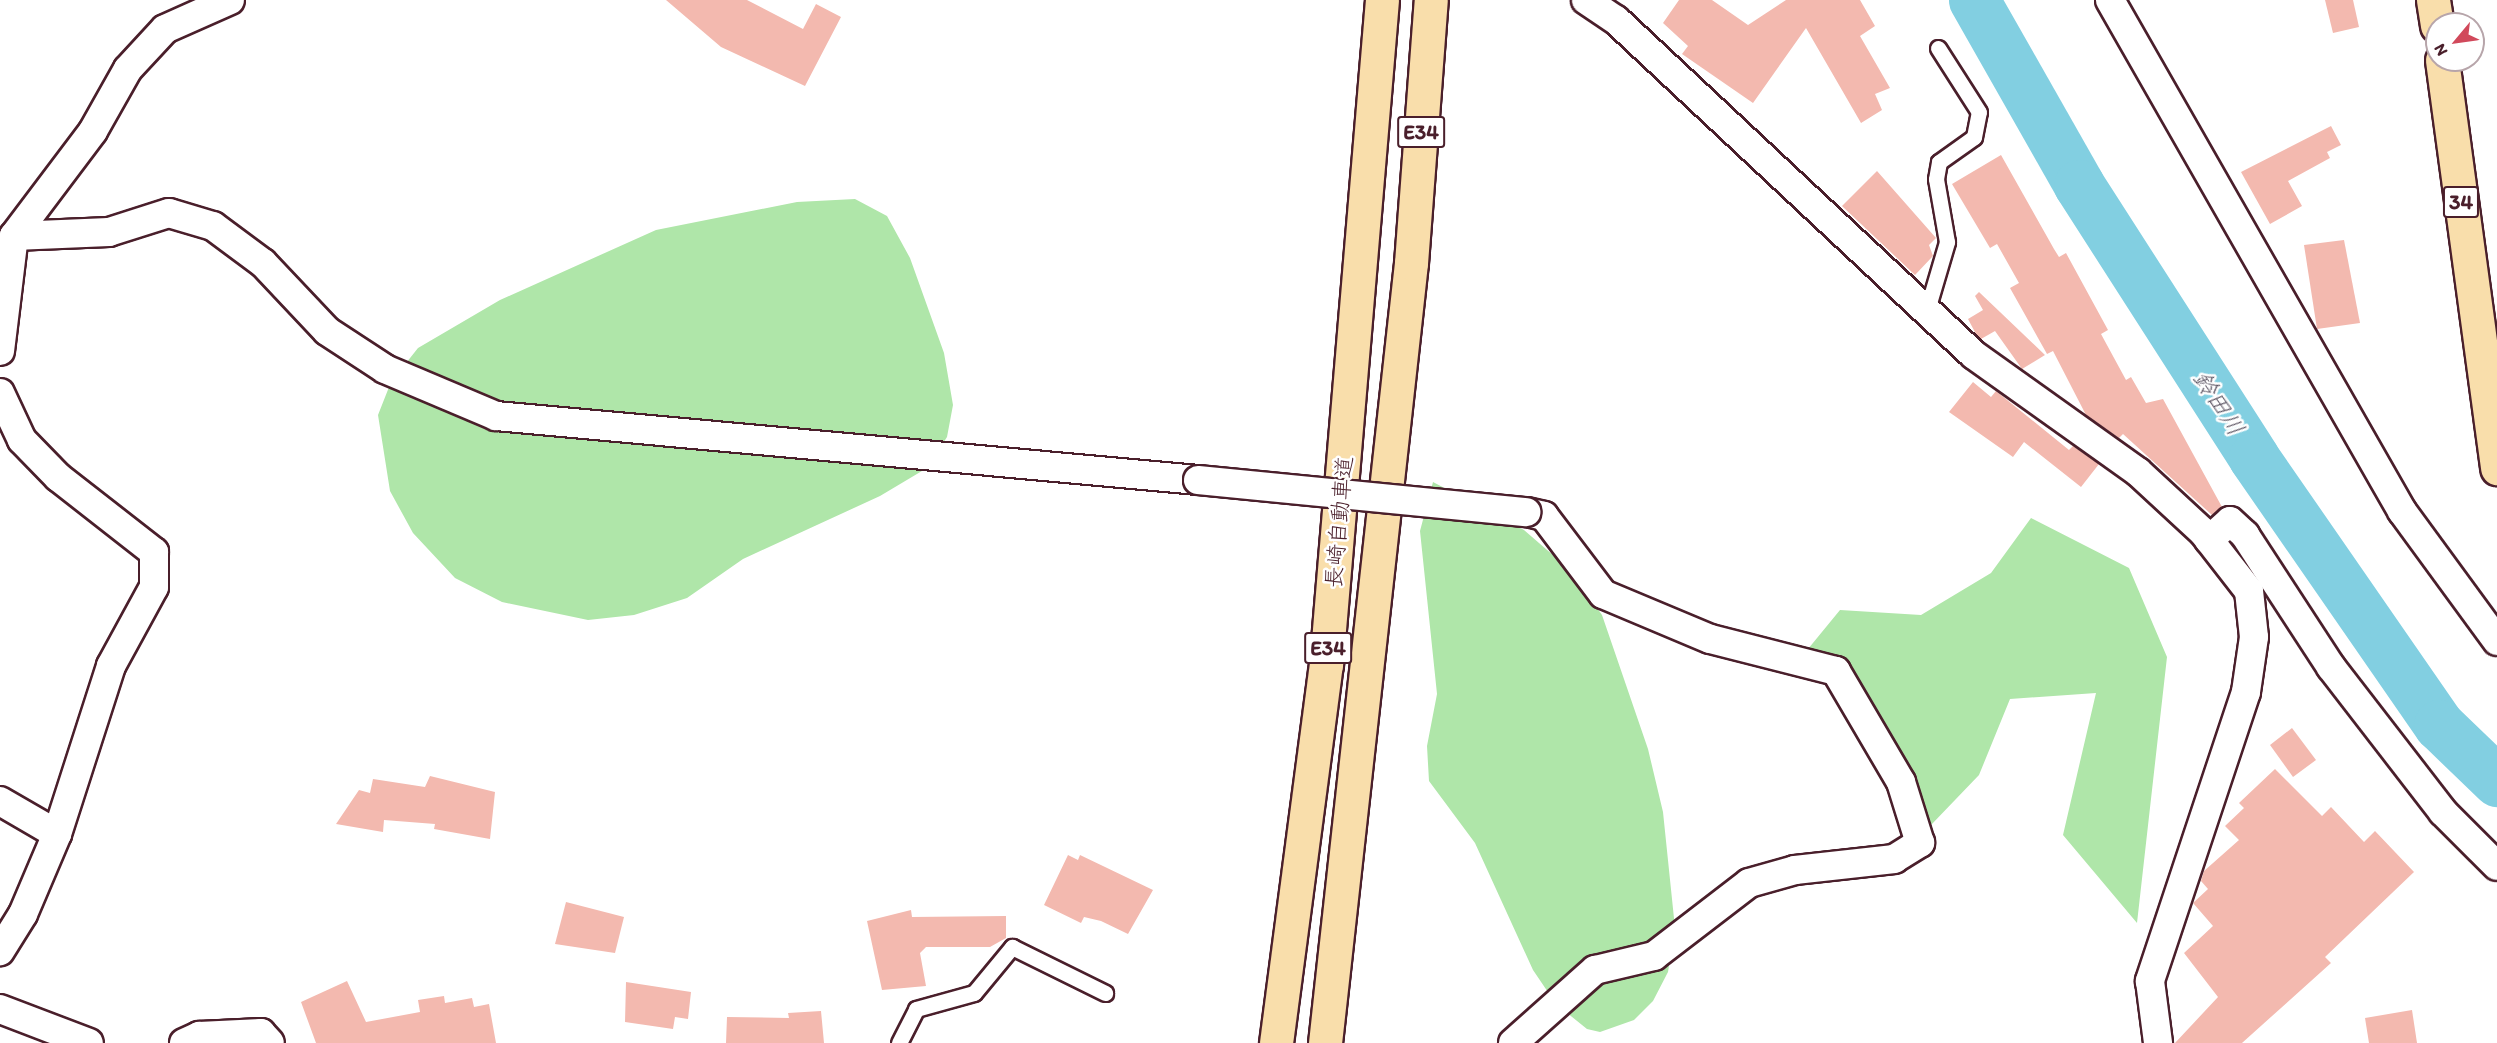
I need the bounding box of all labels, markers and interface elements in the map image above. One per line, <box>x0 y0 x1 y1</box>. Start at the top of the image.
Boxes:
north arrow <box>2425 12 2485 72</box>
text: N <box>2430 41 2451 59</box>
road number: E34 <box>1397 114 1445 150</box>
road number: 34 <box>2442 184 2480 220</box>
water label: 鈴田川 <box>2187 365 2251 441</box>
street label: 長崎自動車道 <box>1320 455 1358 589</box>
road number: E34 <box>1304 630 1352 666</box>

